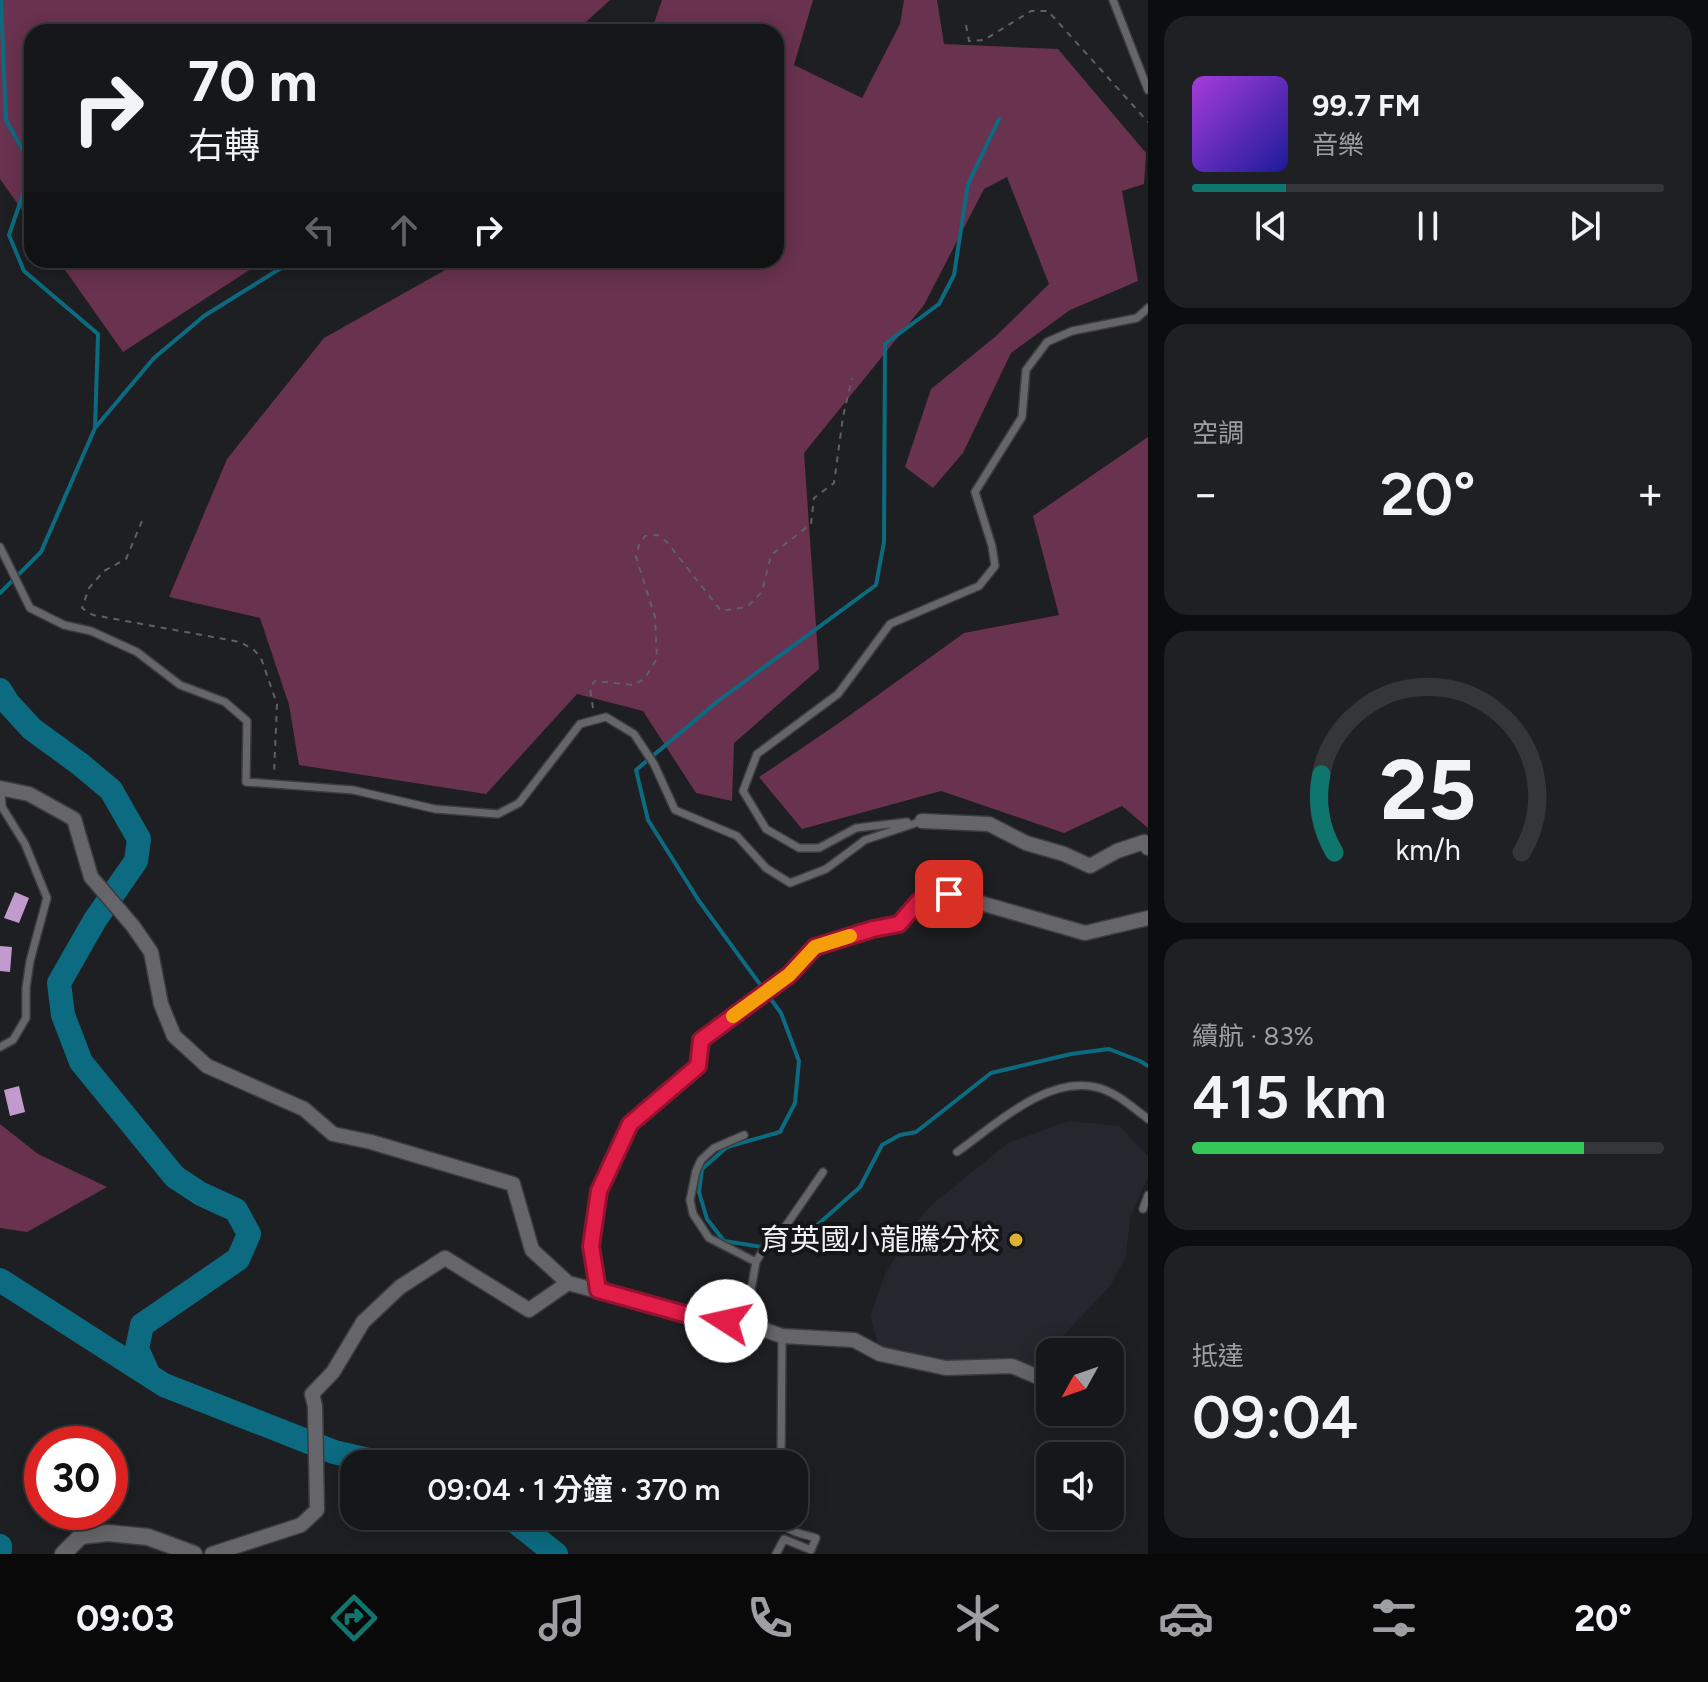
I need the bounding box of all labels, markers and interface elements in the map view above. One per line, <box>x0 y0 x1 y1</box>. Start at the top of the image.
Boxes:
text: 70 m <box>188 48 318 115</box>
icon: right <box>56 56 160 160</box>
text: 99.7 FM <box>1312 87 1420 124</box>
text: 右轉 <box>188 124 260 167</box>
text: 音樂 <box>1312 129 1364 161</box>
icon: previous <box>1249 204 1293 248</box>
icon: pause <box>1406 204 1450 248</box>
icon: next <box>1563 204 1607 248</box>
icon: left <box>298 208 342 252</box>
icon: ahead <box>382 208 426 252</box>
icon: right <box>466 208 510 252</box>
text: 空調 <box>1192 417 1244 449</box>
text: 20° <box>1380 458 1476 530</box>
text: − <box>1192 467 1219 520</box>
text: + <box>1637 467 1664 520</box>
text: 25 <box>1380 740 1476 840</box>
text: km/h <box>1395 833 1461 867</box>
pin <box>915 860 983 928</box>
icon: arrive <box>927 872 971 916</box>
text: 續航 · 83% <box>1192 1020 1314 1052</box>
text: 415 km <box>1192 1061 1387 1133</box>
place label: 育英國小龍騰分校 <box>760 1221 1000 1258</box>
marker: 育英國小龍騰分校 <box>1007 1231 1025 1249</box>
position arrow <box>684 1279 768 1363</box>
north arrow <box>1036 1338 1124 1426</box>
map controls <box>1036 1338 1124 1530</box>
text: 抵達 <box>1192 1340 1244 1372</box>
text: 09:04 <box>1192 1381 1358 1453</box>
speed limit sign: 30 <box>24 1426 128 1530</box>
button: sound <box>1036 1442 1124 1530</box>
text: 09:04 · 1 分鐘 · 370 m <box>428 1471 720 1508</box>
icon: directions <box>326 1590 382 1646</box>
icon: music <box>534 1590 590 1646</box>
icon: phone <box>742 1590 798 1646</box>
icon: climate <box>950 1590 1006 1646</box>
icon: car <box>1158 1590 1214 1646</box>
icon: filters <box>1366 1590 1422 1646</box>
text: 09:03 <box>76 1597 174 1640</box>
text: 20° <box>1574 1597 1632 1640</box>

